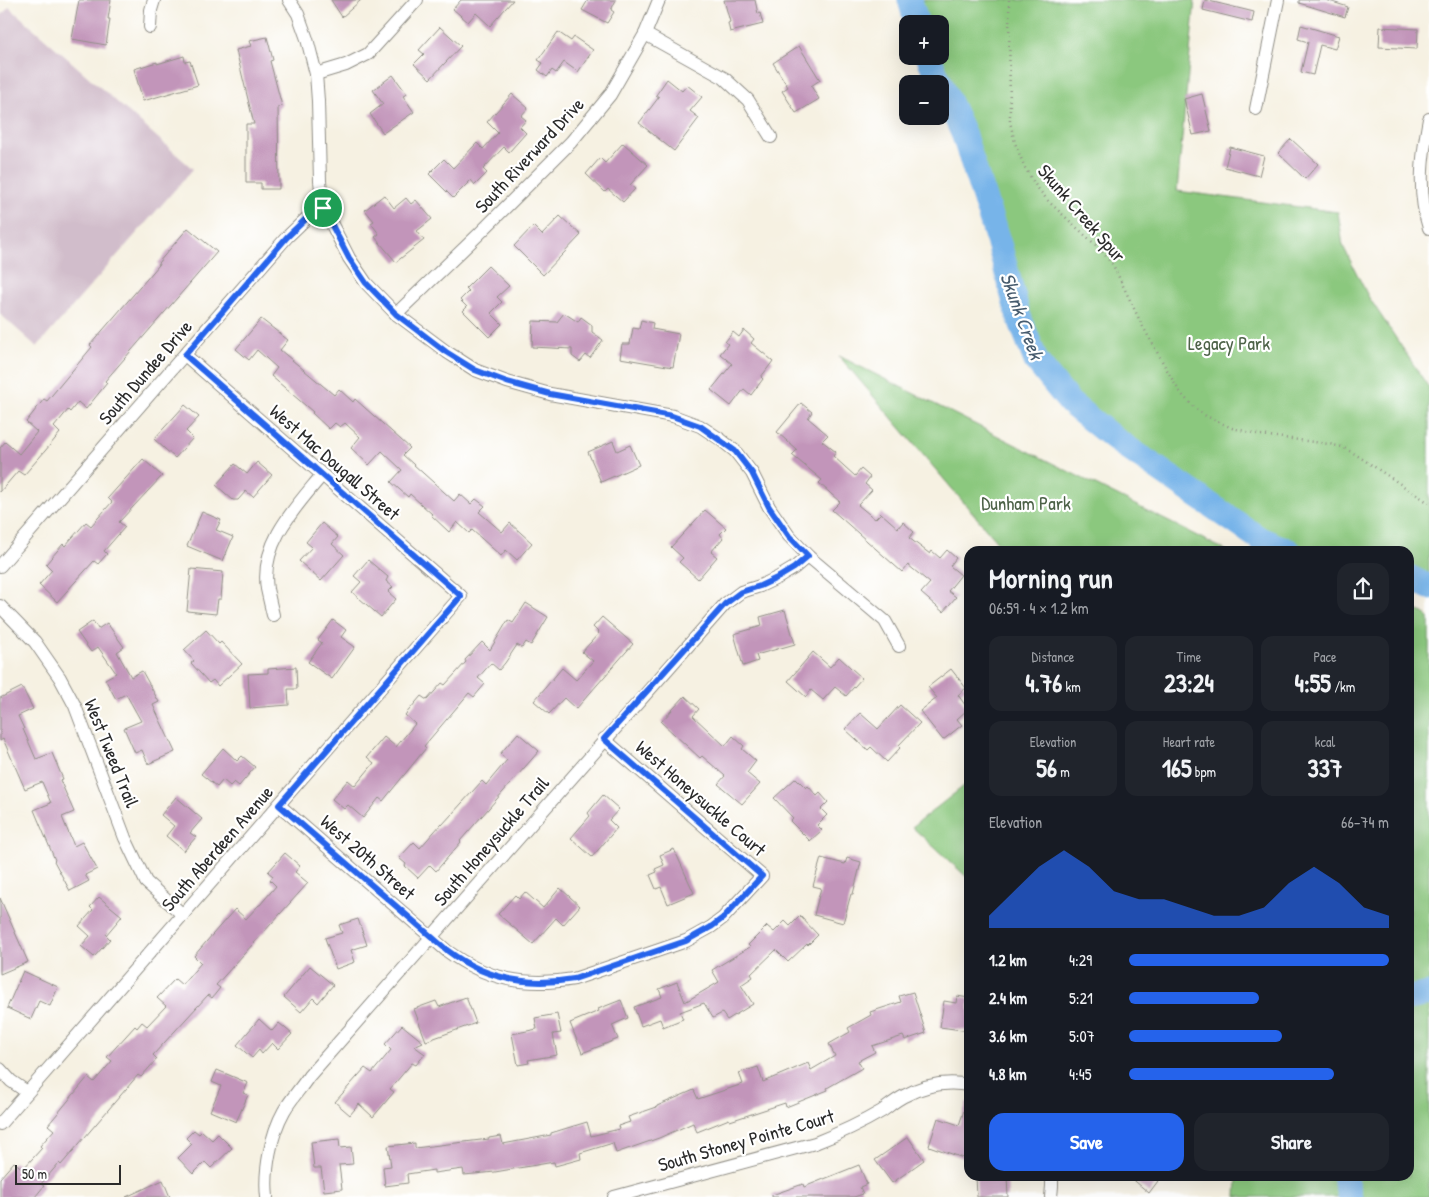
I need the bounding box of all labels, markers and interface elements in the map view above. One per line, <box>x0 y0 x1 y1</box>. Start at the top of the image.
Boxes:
map controls <box>899 15 949 125</box>
button: + <box>899 15 949 65</box>
button: − <box>899 75 949 125</box>
street label: South Riverward Drive <box>469 91 590 218</box>
street label: Skunk Creek Spur <box>1032 158 1132 268</box>
pin <box>302 187 344 229</box>
icon: arrive <box>309 194 337 222</box>
water label: Skunk Creek <box>994 269 1051 364</box>
street label: South Dundee Drive <box>92 314 198 430</box>
park label: Legacy Park <box>1188 330 1270 356</box>
street label: West Mac Dougall Street <box>264 398 406 526</box>
park label: Dunham Park <box>981 490 1071 516</box>
text: Morning run <box>989 559 1113 597</box>
button: share <box>1337 563 1389 615</box>
text: 06:59 · 4 × 1.2 km <box>989 597 1089 619</box>
text: Distance <box>1032 647 1074 666</box>
text: Time <box>1177 647 1201 666</box>
text: Pace <box>1313 647 1337 666</box>
text: 4.76 <box>1025 666 1062 700</box>
text: 23:24 <box>1164 666 1214 700</box>
text: 4:55 <box>1295 666 1331 700</box>
text: km <box>1062 677 1081 696</box>
text: /km <box>1331 677 1355 696</box>
street label: West Tweed Trail <box>78 695 146 812</box>
text: Elevation <box>1030 732 1076 751</box>
text: Heart rate <box>1163 732 1215 751</box>
text: kcal <box>1315 732 1335 751</box>
street label: West Honeysuckle Court <box>630 734 772 862</box>
text: 56 <box>1036 751 1057 785</box>
text: 165 <box>1162 751 1192 785</box>
text: 337 <box>1308 751 1342 785</box>
text: m <box>1057 762 1070 781</box>
text: bpm <box>1192 762 1216 781</box>
street label: South Honeysuckle Trail <box>427 770 555 911</box>
street label: South Aberdeen Avenue <box>155 779 279 916</box>
street label: West 20th Street <box>315 808 421 906</box>
text: Elevation <box>989 811 1042 833</box>
text: 66–74 m <box>1341 811 1389 833</box>
text: 1.2 km <box>989 949 1027 971</box>
text: 4:29 <box>1069 949 1092 971</box>
text: 2.4 km <box>989 987 1027 1009</box>
text: 5:21 <box>1069 987 1093 1009</box>
text: 3.6 km <box>989 1025 1027 1047</box>
text: 5:07 <box>1069 1025 1095 1047</box>
text: 4.8 km <box>989 1063 1027 1085</box>
text: 4:45 <box>1069 1063 1091 1085</box>
street label: South Stoney Pointe Court <box>655 1102 837 1178</box>
button: Save <box>989 1113 1184 1171</box>
button: Share <box>1194 1113 1389 1171</box>
scale bar <box>15 1162 121 1185</box>
text: 50 m <box>22 1164 47 1183</box>

